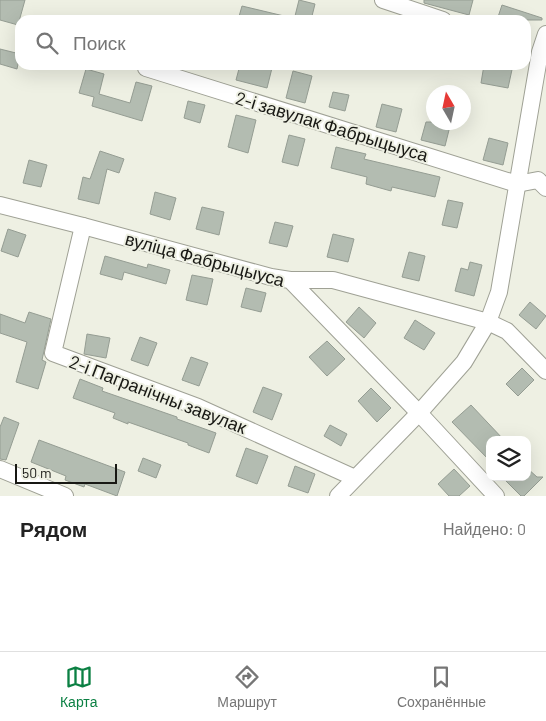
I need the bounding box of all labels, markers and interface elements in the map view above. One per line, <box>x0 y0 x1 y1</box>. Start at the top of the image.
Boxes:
search box <box>15 15 531 70</box>
icon: search <box>33 29 61 57</box>
text: Поиск <box>73 31 126 54</box>
north arrow <box>426 85 471 130</box>
street label: 2-і завулак Фабрыцыуса <box>233 86 432 166</box>
street label: вуліца Фабрыцыуса <box>123 227 288 291</box>
street label: 2-і Пагранічны завулак <box>66 350 250 438</box>
map controls <box>486 436 531 481</box>
button: layers <box>486 436 531 481</box>
scale bar <box>15 461 118 484</box>
text: 50 m <box>22 464 51 481</box>
text: Рядом <box>20 516 87 541</box>
text: Найдено: 0 <box>443 519 526 538</box>
tab: Карта <box>60 663 97 710</box>
tab: Маршрут <box>217 663 277 710</box>
tab: Сохранённые <box>397 663 486 710</box>

